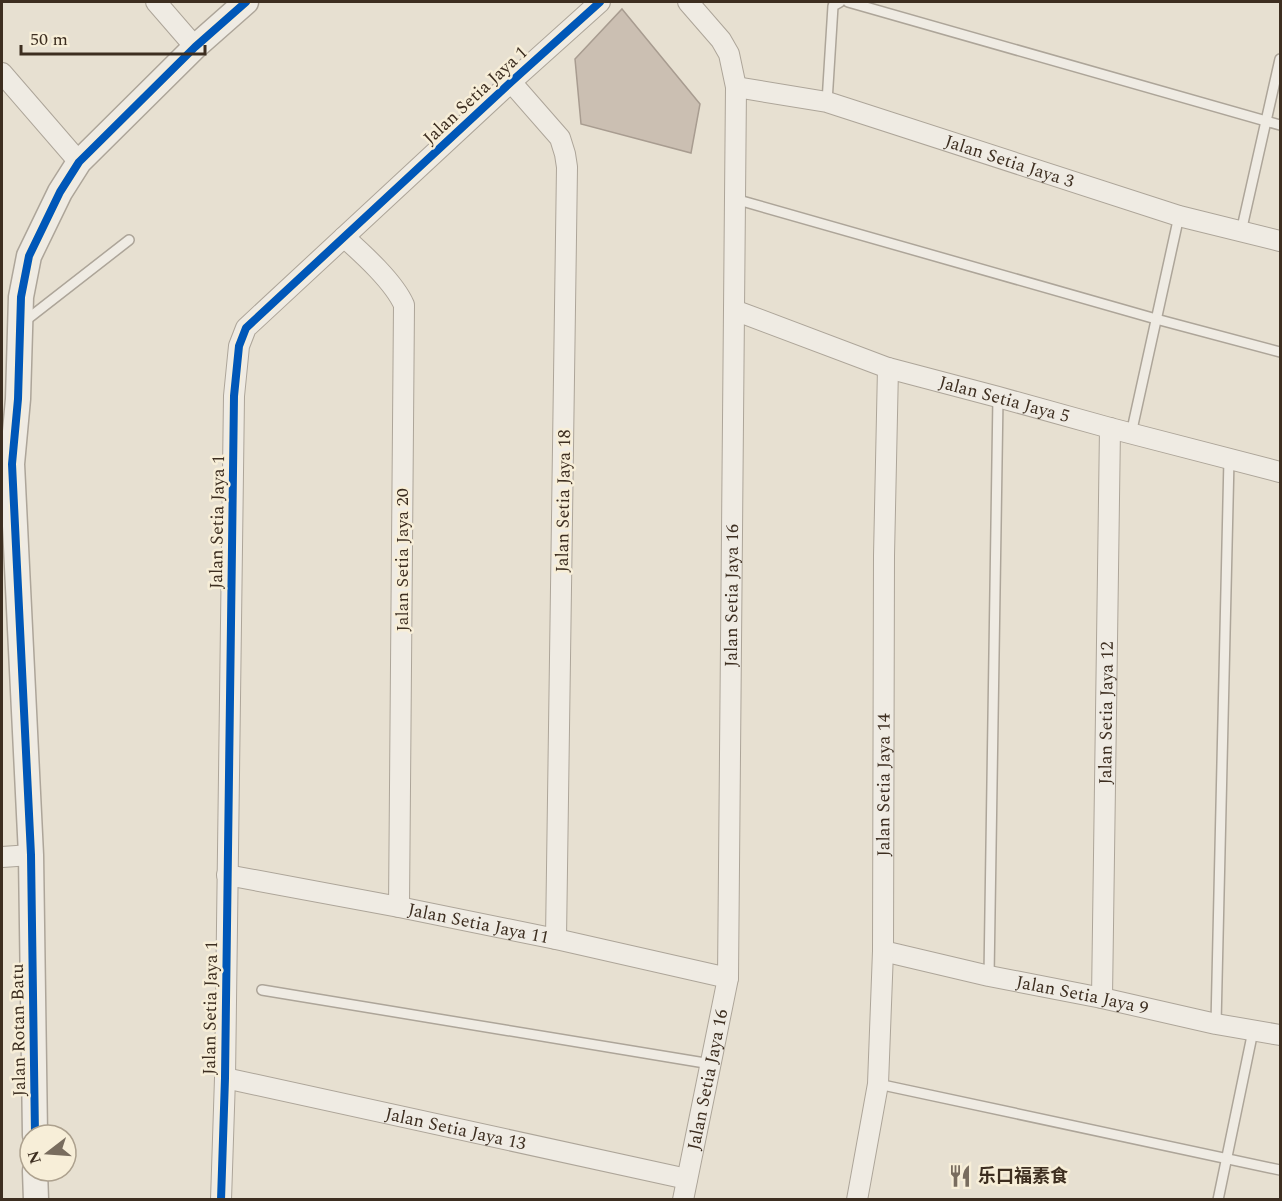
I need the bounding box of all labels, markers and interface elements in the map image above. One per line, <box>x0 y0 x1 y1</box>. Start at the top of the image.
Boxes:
scale bar <box>21 18 206 56</box>
text: 50 m <box>30 26 68 53</box>
street label: Jalan Setia Jaya 1 <box>417 40 534 151</box>
street label: Jalan Setia Jaya 3 <box>941 128 1077 195</box>
street label: Jalan Setia Jaya 5 <box>936 369 1073 430</box>
street label: Jalan Setia Jaya 18 <box>549 429 578 573</box>
street label: Jalan Setia Jaya 1 <box>203 455 232 589</box>
street label: Jalan Setia Jaya 20 <box>389 488 416 632</box>
street label: Jalan Setia Jaya 16 <box>718 524 746 667</box>
street label: Jalan Setia Jaya 12 <box>1092 641 1121 785</box>
street label: Jalan Setia Jaya 14 <box>870 713 898 857</box>
street label: Jalan Setia Jaya 11 <box>405 896 551 951</box>
street label: Jalan Setia Jaya 1 <box>196 941 225 1075</box>
street label: Jalan Rotan Batu <box>4 963 33 1097</box>
street label: Jalan Setia Jaya 9 <box>1014 969 1151 1022</box>
street label: Jalan Setia Jaya 16 <box>680 1007 735 1153</box>
street label: Jalan Setia Jaya 13 <box>383 1100 528 1157</box>
north arrow <box>18 1123 78 1183</box>
text: N <box>21 1147 48 1167</box>
restaurant icon: 乐口福素食 <box>947 1163 973 1189</box>
place label: 乐口福素食 <box>978 1163 1068 1190</box>

